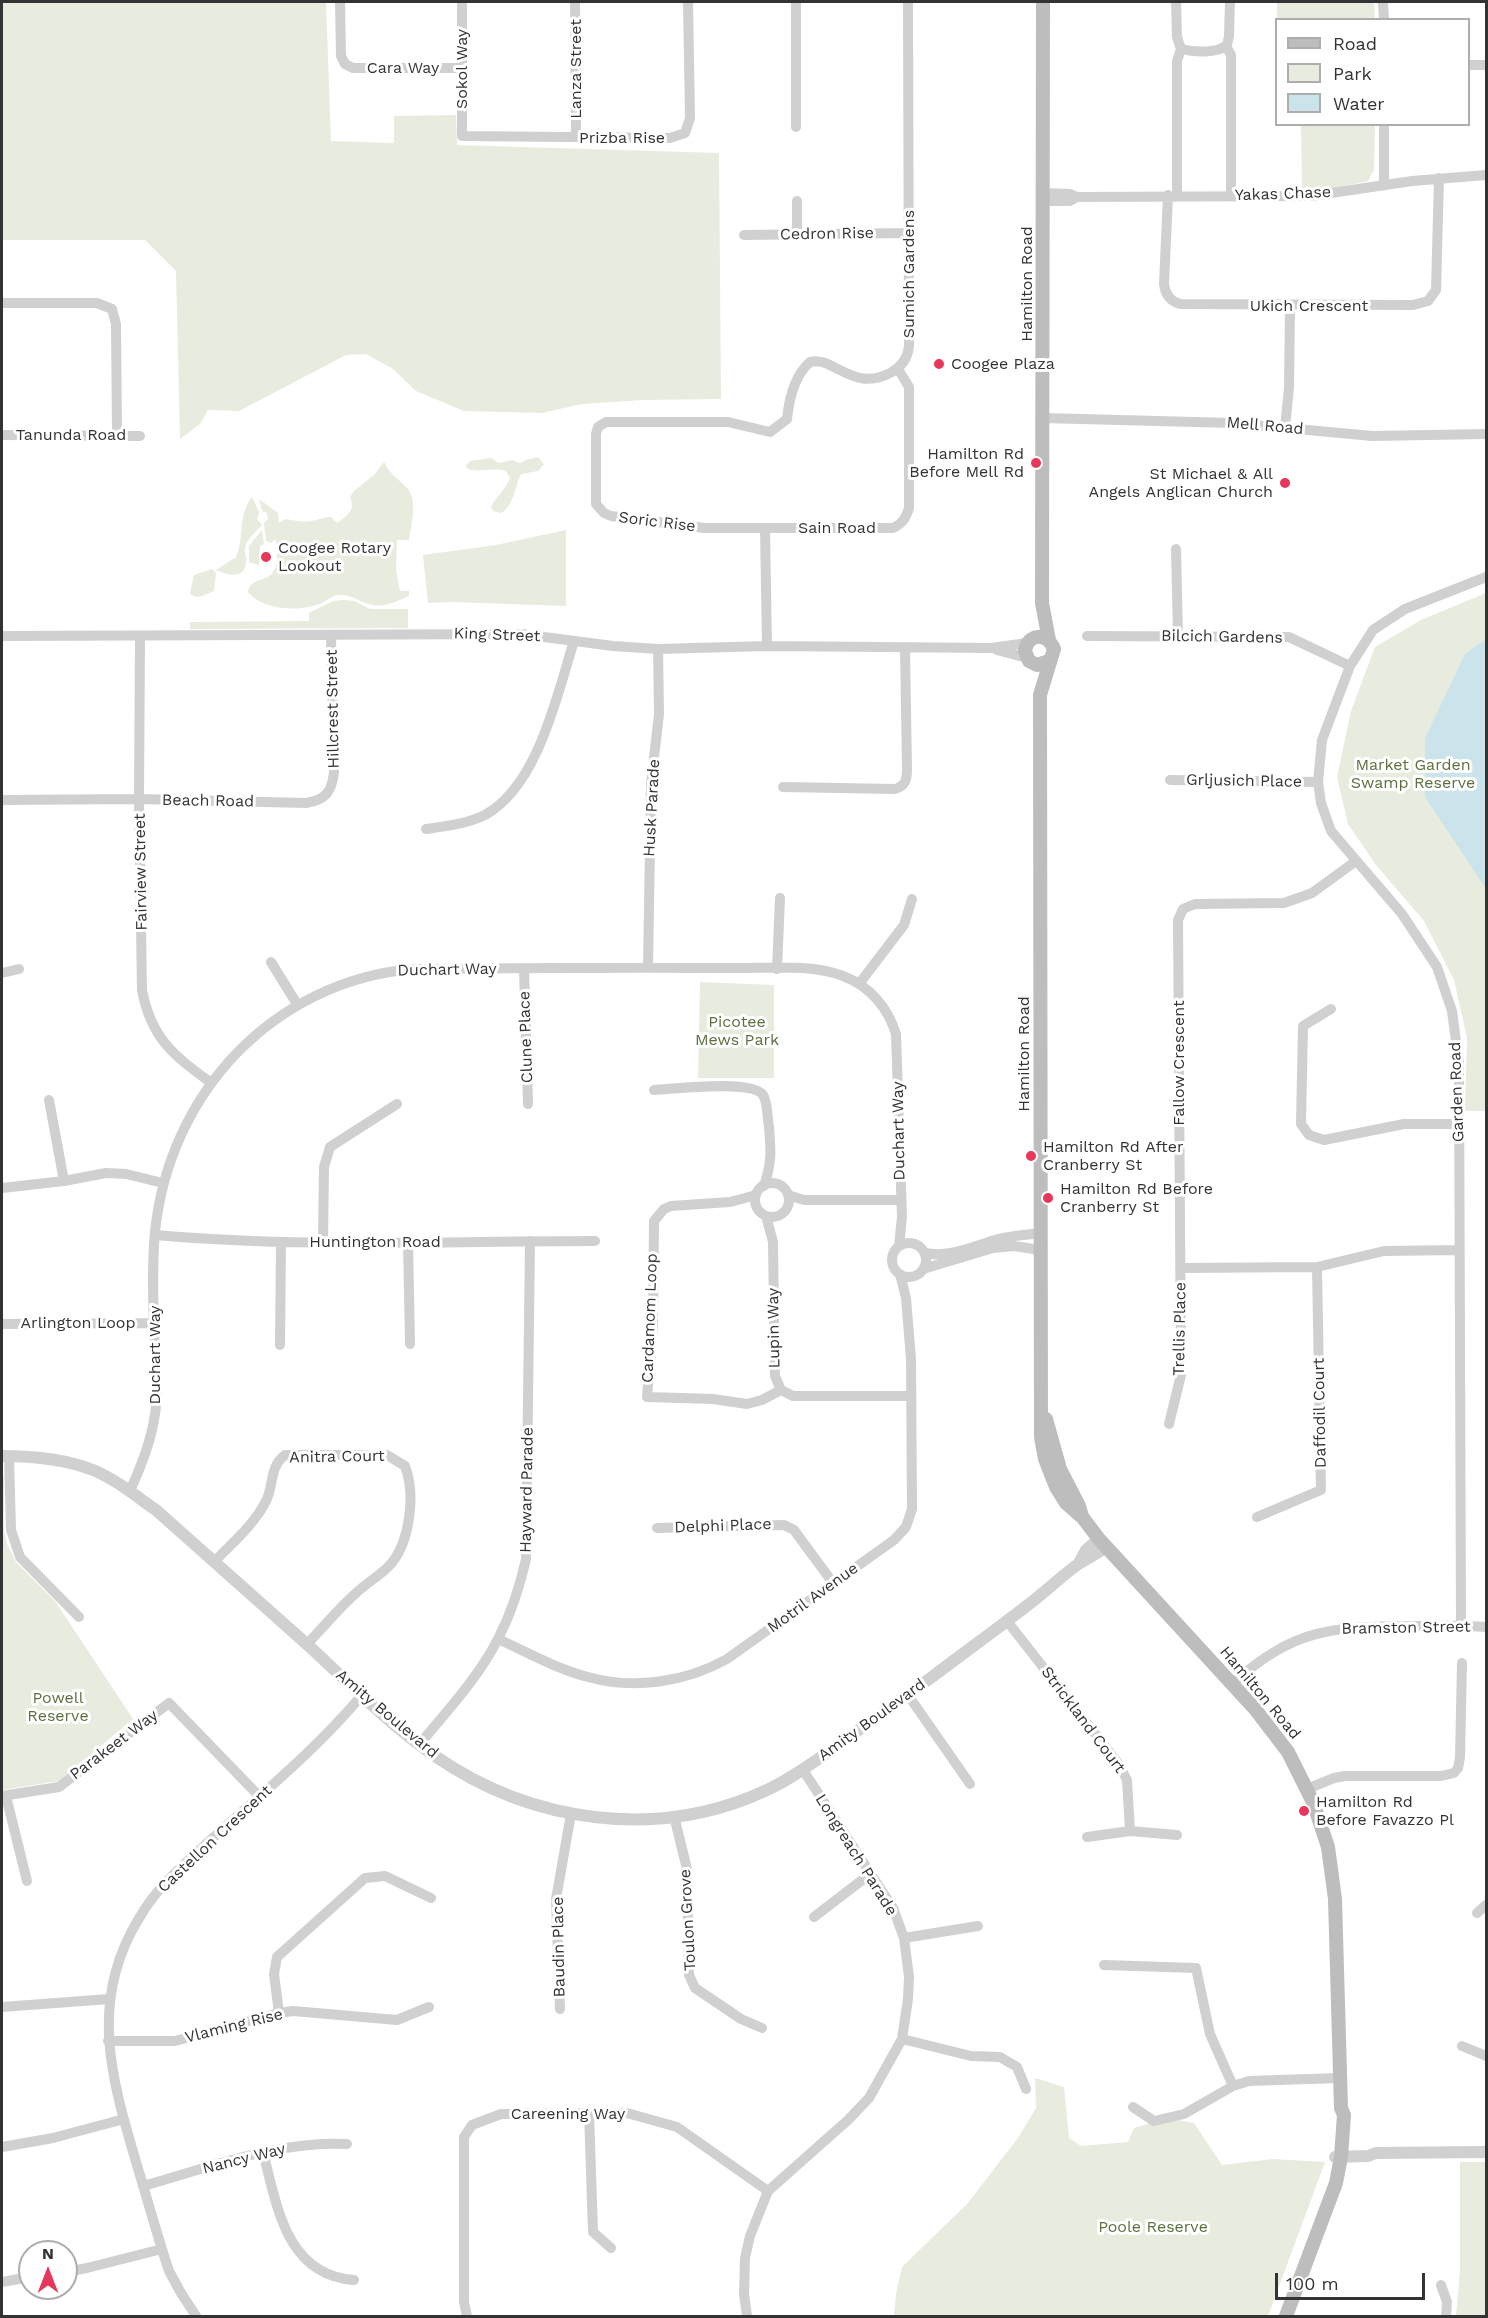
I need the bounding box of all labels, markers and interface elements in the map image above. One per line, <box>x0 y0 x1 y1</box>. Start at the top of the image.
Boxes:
legend <box>1275 18 1470 126</box>
street label: Lanza Street <box>566 19 586 119</box>
street label: Sokol Way <box>452 29 472 109</box>
text: Road <box>1333 33 1377 54</box>
street label: Cara Way <box>367 58 439 78</box>
text: Park <box>1333 63 1372 84</box>
text: Water <box>1333 93 1385 114</box>
street label: Prizba Rise <box>579 128 665 148</box>
street label: Yakas Chase <box>1235 183 1331 205</box>
street label: Sumich Gardens <box>899 210 919 338</box>
street label: Cedron Rise <box>780 224 874 244</box>
street label: Hamilton Road <box>1017 226 1037 342</box>
street label: Ukich Crescent <box>1250 296 1368 316</box>
place label: Coogee Plaza <box>951 354 1055 374</box>
marker: Coogee Plaza <box>932 357 946 371</box>
street label: Mell Road <box>1226 413 1304 439</box>
street label: Tanunda Road <box>16 425 126 445</box>
place label: Hamilton Rd Before Mell Rd <box>909 444 1024 482</box>
marker: Hamilton Rd Before Mell Rd <box>1029 456 1043 470</box>
place label: St Michael & All Angels Anglican Church <box>1089 464 1273 502</box>
marker: St Michael & All Angels Anglican Church <box>1278 476 1292 490</box>
street label: Soric Rise <box>617 508 697 536</box>
street label: Sain Road <box>798 518 876 538</box>
place label: Coogee Rotary Lookout <box>278 538 391 576</box>
marker: Coogee Rotary Lookout <box>259 550 273 564</box>
street label: King Street <box>453 624 541 646</box>
street label: Bilcich Gardens <box>1161 626 1283 648</box>
street label: Hillcrest Street <box>322 649 344 769</box>
park label: Market Garden Swamp Reserve <box>1351 755 1475 793</box>
street label: Husk Parade <box>640 759 664 857</box>
street label: Grljusich Place <box>1186 770 1302 792</box>
street label: Beach Road <box>162 791 254 811</box>
street label: Fairview Street <box>130 813 152 931</box>
street label: Duchart Way <box>397 960 497 980</box>
street label: Clune Place <box>515 991 537 1083</box>
street label: Hamilton Road <box>1014 996 1034 1112</box>
street label: Fallow Crescent <box>1169 1000 1189 1126</box>
park label: Picotee Mews Park <box>695 1012 779 1050</box>
street label: Garden Road <box>1446 1041 1468 1143</box>
street label: Duchart Way <box>889 1081 909 1181</box>
place label: Hamilton Rd After Cranberry St <box>1043 1137 1183 1175</box>
marker: Hamilton Rd After Cranberry St <box>1024 1149 1038 1163</box>
place label: Hamilton Rd Before Cranberry St <box>1060 1179 1213 1217</box>
marker: Hamilton Rd Before Cranberry St <box>1041 1191 1055 1205</box>
street label: Huntington Road <box>309 1232 441 1252</box>
street label: Cardamom Loop <box>638 1253 662 1383</box>
street label: Trellis Place <box>1170 1282 1190 1376</box>
street label: Lupin Way <box>764 1288 784 1368</box>
street label: Duchart Way <box>145 1305 165 1405</box>
street label: Arlington Loop <box>21 1313 135 1333</box>
street label: Daffodil Court <box>1309 1358 1331 1468</box>
street label: Hayward Parade <box>516 1427 538 1553</box>
street label: Anitra Court <box>289 1447 385 1467</box>
street label: Delphi Place <box>674 1515 772 1537</box>
street label: Motril Avenue <box>764 1559 862 1637</box>
street label: Bramston Street <box>1341 1617 1471 1639</box>
street label: Hamilton Road <box>1216 1643 1304 1743</box>
street label: Strickland Court <box>1037 1663 1129 1777</box>
street label: Amity Boulevard <box>332 1666 442 1762</box>
street label: Amity Boulevard <box>815 1675 929 1765</box>
park label: Powell Reserve <box>27 1688 89 1726</box>
street label: Parakeet Way <box>66 1706 162 1784</box>
street label: Castellon Crescent <box>154 1781 276 1897</box>
street label: Longreach Parade <box>811 1791 901 1919</box>
place label: Hamilton Rd Before Favazzo Pl <box>1316 1792 1454 1830</box>
marker: Hamilton Rd Before Favazzo Pl <box>1297 1804 1311 1818</box>
street label: Toulon Grove <box>676 1868 700 1972</box>
street label: Baudin Place <box>549 1896 569 1998</box>
street label: Vlaming Rise <box>183 2005 285 2047</box>
street label: Careening Way <box>511 2104 625 2124</box>
street label: Nancy Way <box>201 2139 287 2179</box>
park label: Poole Reserve <box>1098 2217 1208 2237</box>
north arrow <box>18 2240 78 2300</box>
text: N <box>42 2244 54 2263</box>
scale bar <box>1278 2261 1428 2299</box>
text: 100 m <box>1286 2273 1339 2294</box>

